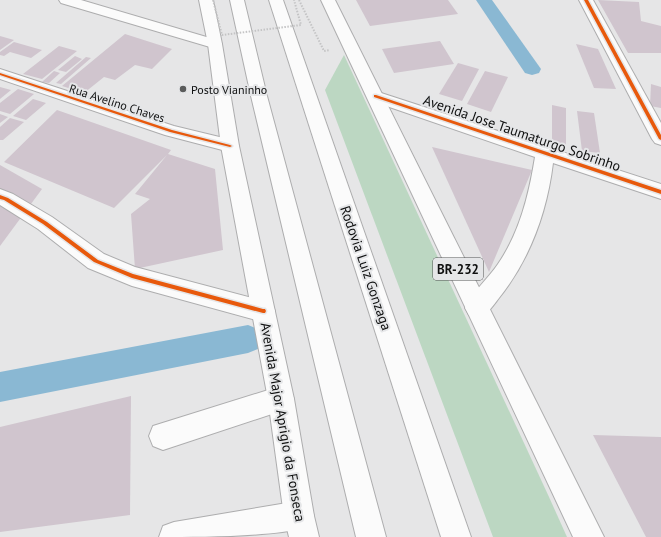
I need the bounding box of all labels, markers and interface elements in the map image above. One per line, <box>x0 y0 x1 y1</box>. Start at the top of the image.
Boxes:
street label: Rua Avelino Chaves <box>67 80 167 126</box>
place label: Posto Vianinho <box>191 82 267 97</box>
marker: Posto Vianinho <box>178 84 188 94</box>
street label: Avenida Jose Taumaturgo Sobrinho <box>421 91 623 175</box>
street label: Rodovia Luiz Gonzaga <box>336 203 396 333</box>
road number: BR-232 <box>433 258 483 280</box>
street label: Avenida Major Aprigio da Fonseca <box>257 321 309 523</box>

